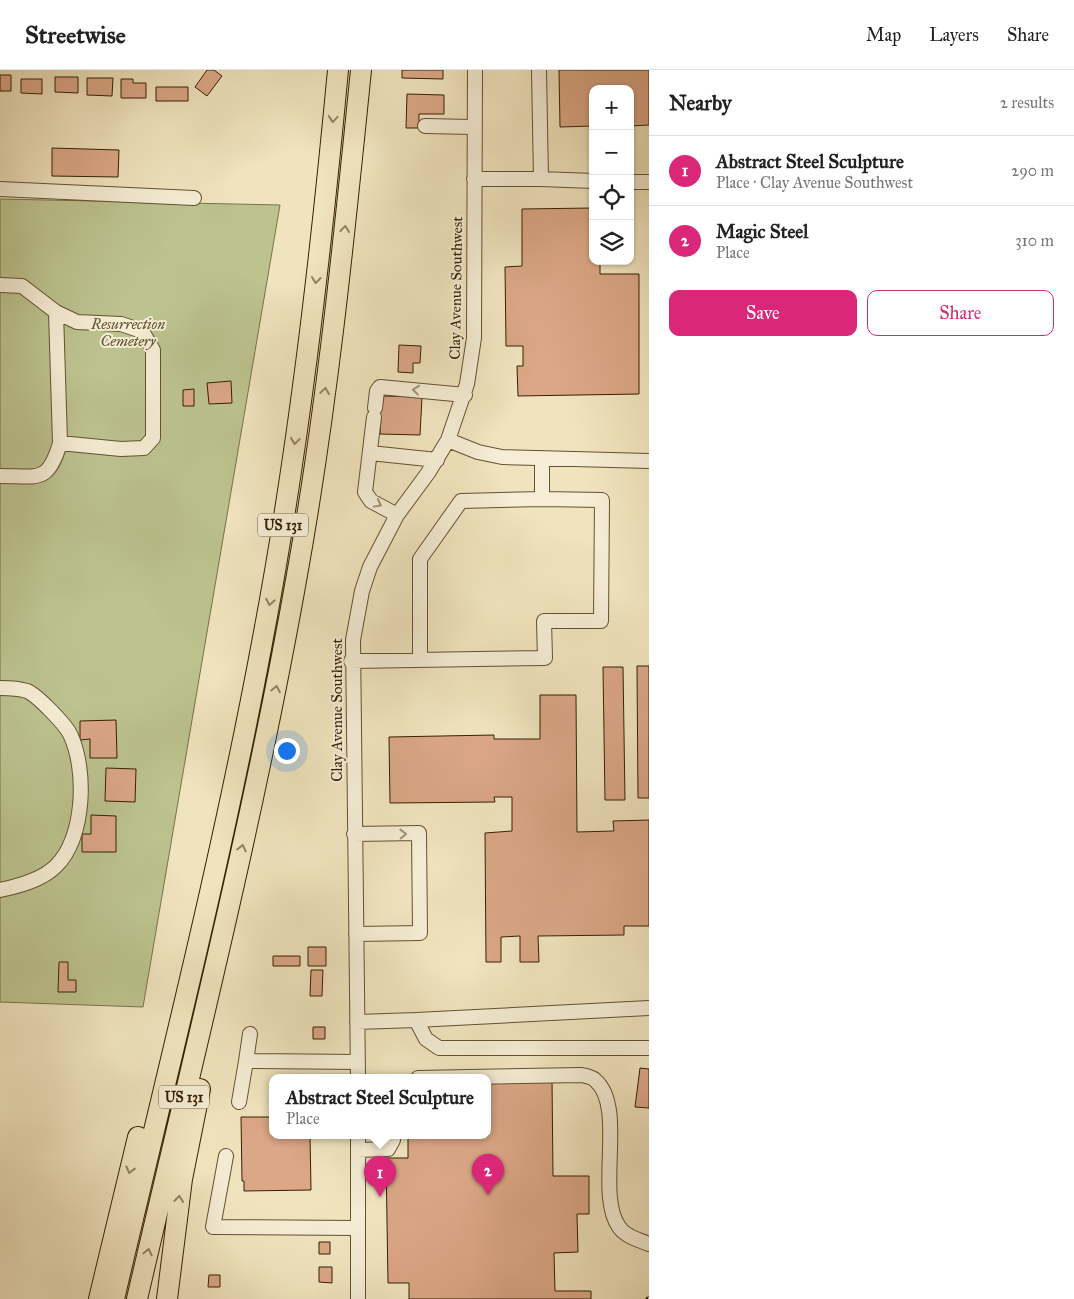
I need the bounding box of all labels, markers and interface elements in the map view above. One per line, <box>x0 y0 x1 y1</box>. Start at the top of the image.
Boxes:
text: Streetwise <box>25 20 126 50</box>
text: Map <box>866 24 901 46</box>
text: Layers <box>929 24 979 46</box>
text: Share <box>1007 24 1049 46</box>
map controls <box>589 85 634 265</box>
button: + <box>589 85 634 130</box>
text: Nearby <box>669 90 732 116</box>
text: 2 results <box>1000 93 1054 112</box>
one-way arrow <box>328 115 339 123</box>
button: − <box>589 130 634 175</box>
text: Abstract Steel Sculpture <box>716 150 904 173</box>
text: 1 <box>682 161 688 180</box>
text: 290 m <box>1011 161 1054 180</box>
text: Place · Clay Avenue Southwest <box>716 173 913 192</box>
button: locate <box>589 175 634 220</box>
street label: Clay Avenue Southwest <box>446 215 466 360</box>
button: layers <box>589 220 634 265</box>
text: Magic Steel <box>716 220 808 243</box>
one-way arrow <box>339 225 350 233</box>
text: 2 <box>681 231 689 250</box>
text: 310 m <box>1015 231 1054 250</box>
text: Place <box>716 243 750 262</box>
one-way arrow <box>311 276 322 284</box>
button: Save <box>669 290 857 336</box>
button: Share <box>867 290 1054 336</box>
park label: Resurrection Cemetery <box>90 315 165 350</box>
one-way arrow <box>412 385 420 396</box>
one-way arrow <box>319 386 330 394</box>
one-way arrow <box>291 437 301 446</box>
one-way arrow <box>372 498 381 508</box>
road number: US 131 <box>258 514 308 536</box>
one-way arrow <box>265 597 275 606</box>
street label: Clay Avenue Southwest <box>328 638 346 782</box>
one-way arrow <box>270 685 281 693</box>
your location <box>274 738 300 764</box>
one-way arrow <box>400 829 407 839</box>
one-way arrow <box>236 844 247 853</box>
popup <box>269 1074 491 1139</box>
road number: US 131 <box>159 1086 209 1108</box>
text: Abstract Steel Sculpture <box>286 1086 474 1109</box>
text: Place <box>286 1109 320 1128</box>
pin: 2 <box>472 1154 504 1195</box>
pin: 1 <box>364 1156 396 1197</box>
one-way arrow <box>125 1166 135 1174</box>
one-way arrow <box>174 1194 184 1203</box>
one-way arrow <box>142 1247 153 1256</box>

